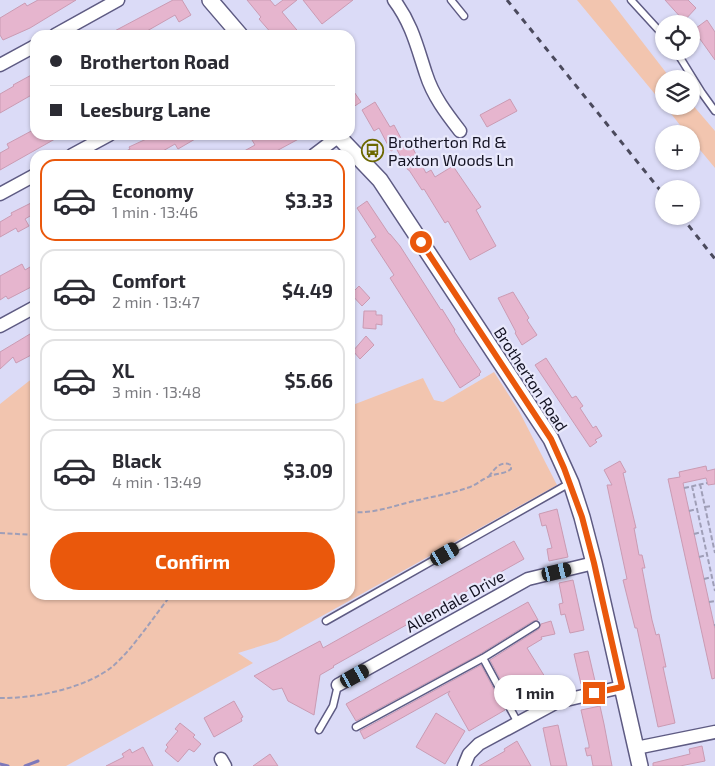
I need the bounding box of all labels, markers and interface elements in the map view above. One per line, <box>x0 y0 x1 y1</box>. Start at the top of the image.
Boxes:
map controls <box>655 15 700 225</box>
button: locate <box>655 15 700 60</box>
text: Brotherton Road <box>80 50 229 73</box>
button: layers <box>655 70 700 115</box>
text: Leesburg Lane <box>80 98 211 121</box>
button: + <box>655 125 700 170</box>
place label: Brotherton Rd & Paxton Woods Ln <box>388 132 514 169</box>
bus stop icon: Brotherton Rd & Paxton Woods Ln <box>360 139 384 163</box>
icon: car <box>52 178 97 223</box>
text: Economy <box>112 179 194 202</box>
button: − <box>655 180 700 225</box>
text: $3.33 <box>285 189 333 212</box>
text: 1 min · 13:46 <box>112 202 198 221</box>
route start <box>410 231 432 253</box>
icon: car <box>52 268 97 313</box>
text: Comfort <box>112 269 186 292</box>
text: $4.49 <box>282 279 333 302</box>
text: 2 min · 13:47 <box>112 292 200 311</box>
street label: Brotherton Road <box>491 323 572 434</box>
icon: car <box>52 358 97 403</box>
text: XL <box>112 359 134 382</box>
text: $5.66 <box>284 369 333 392</box>
text: 3 min · 13:48 <box>112 382 201 401</box>
icon: car <box>52 448 97 493</box>
text: Black <box>112 449 162 472</box>
text: $3.09 <box>283 459 333 482</box>
text: 4 min · 13:49 <box>112 472 202 491</box>
button: Confirm <box>50 532 335 590</box>
car <box>428 540 461 568</box>
car <box>540 561 573 583</box>
street label: Allendale Drive <box>402 566 508 636</box>
car <box>338 662 371 690</box>
callout: 1 min <box>494 676 576 710</box>
route end <box>583 682 605 704</box>
text: 1 min <box>516 683 554 702</box>

